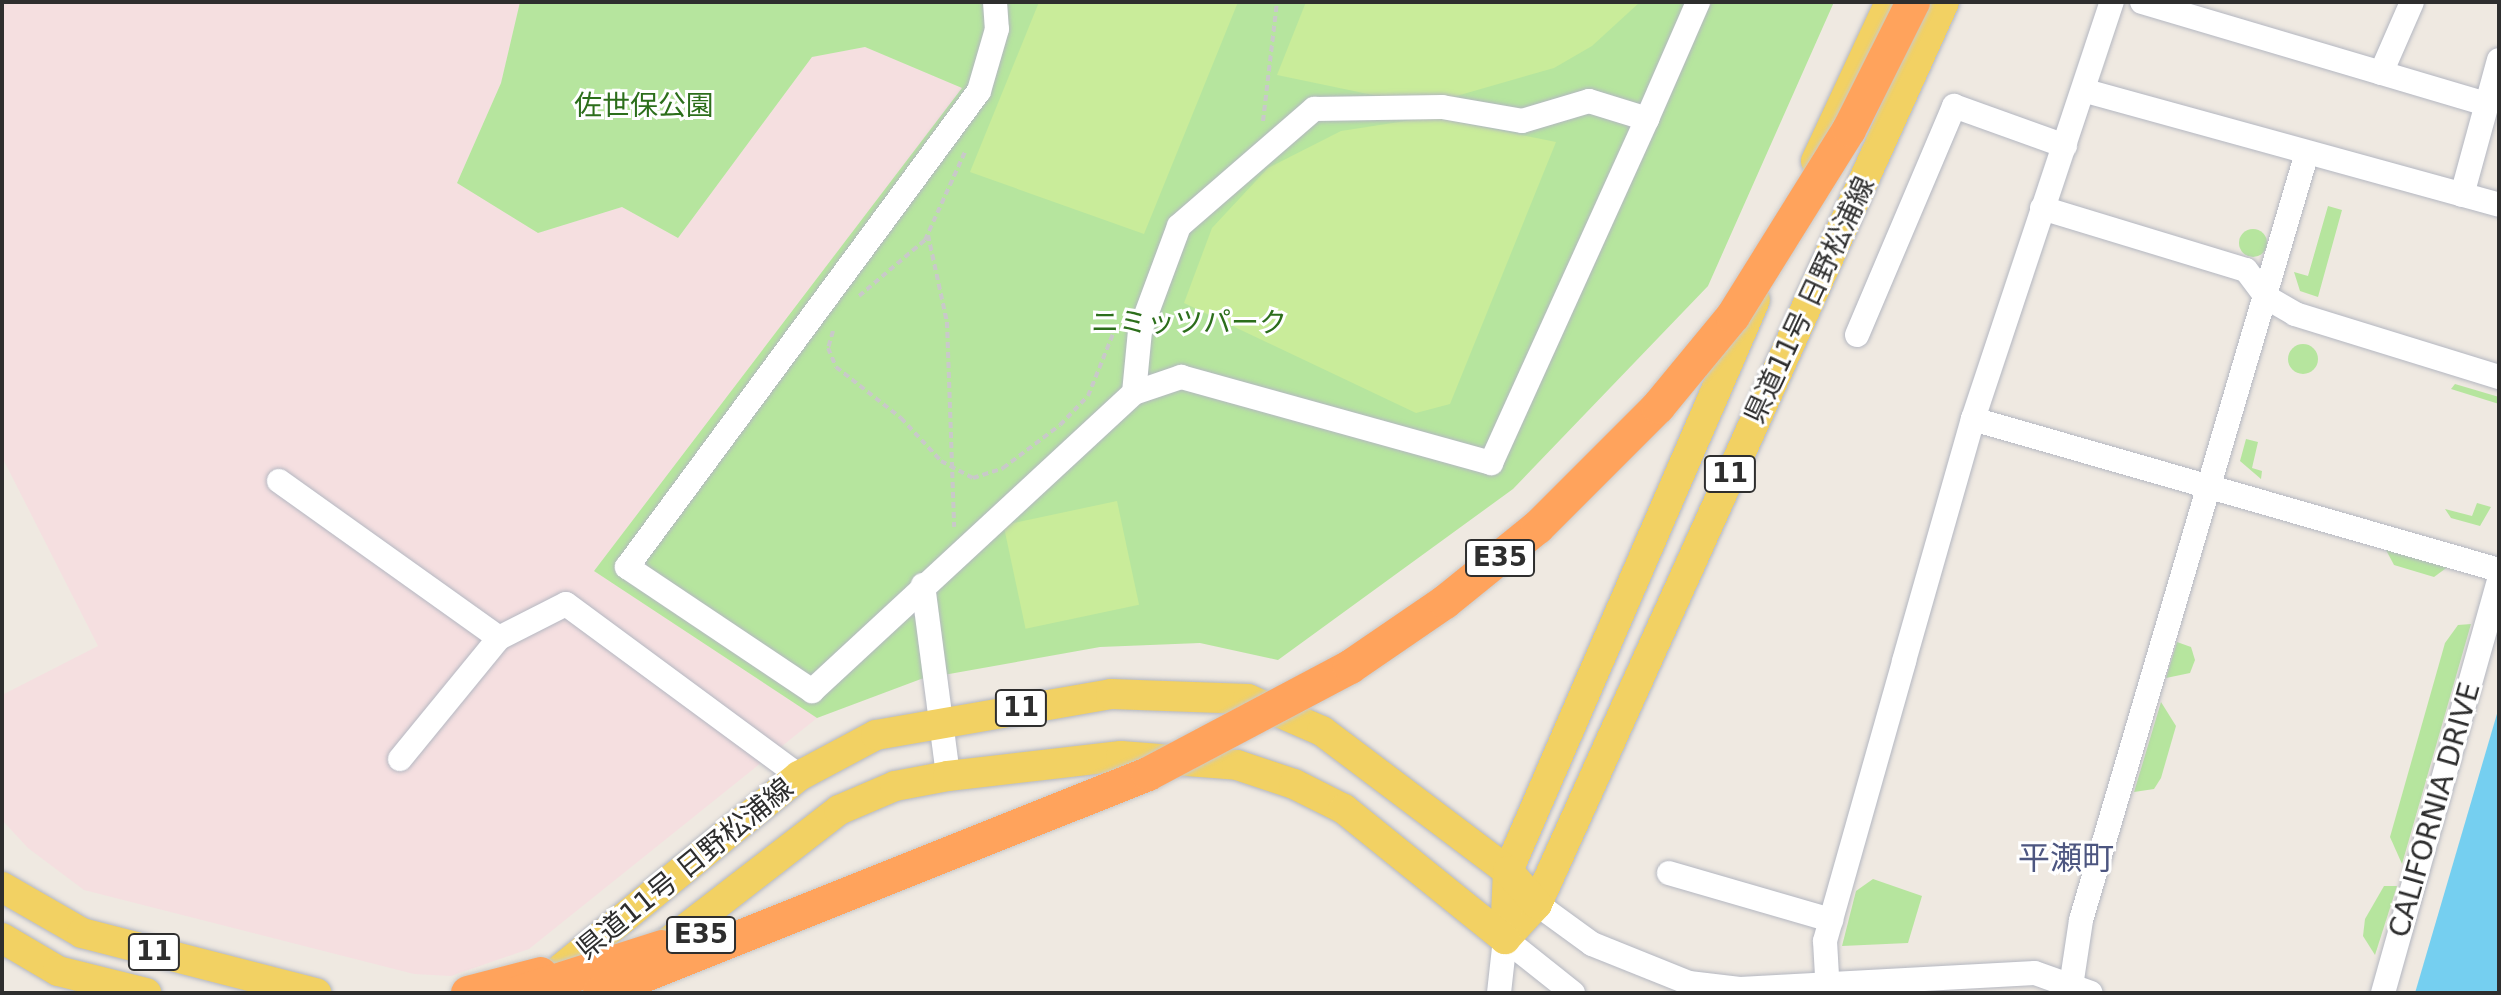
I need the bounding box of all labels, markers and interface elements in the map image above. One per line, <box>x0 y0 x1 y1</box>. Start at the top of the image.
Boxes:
park label: 佐世保公園 <box>574 89 714 123</box>
street label: 県道11号 日野松浦線 <box>1738 171 1882 429</box>
park label: ニミッツパーク <box>1091 306 1287 340</box>
road number: 11 <box>1702 452 1758 496</box>
road number: E35 <box>1464 536 1536 580</box>
street label: CALIFORNIA DRIVE <box>2383 679 2487 941</box>
road number: 11 <box>993 686 1049 730</box>
street label: 県道11号 日野松浦線 <box>570 771 800 967</box>
district label: 平瀬町 <box>2018 839 2114 877</box>
road number: E35 <box>665 913 737 957</box>
road number: 11 <box>126 930 182 974</box>

